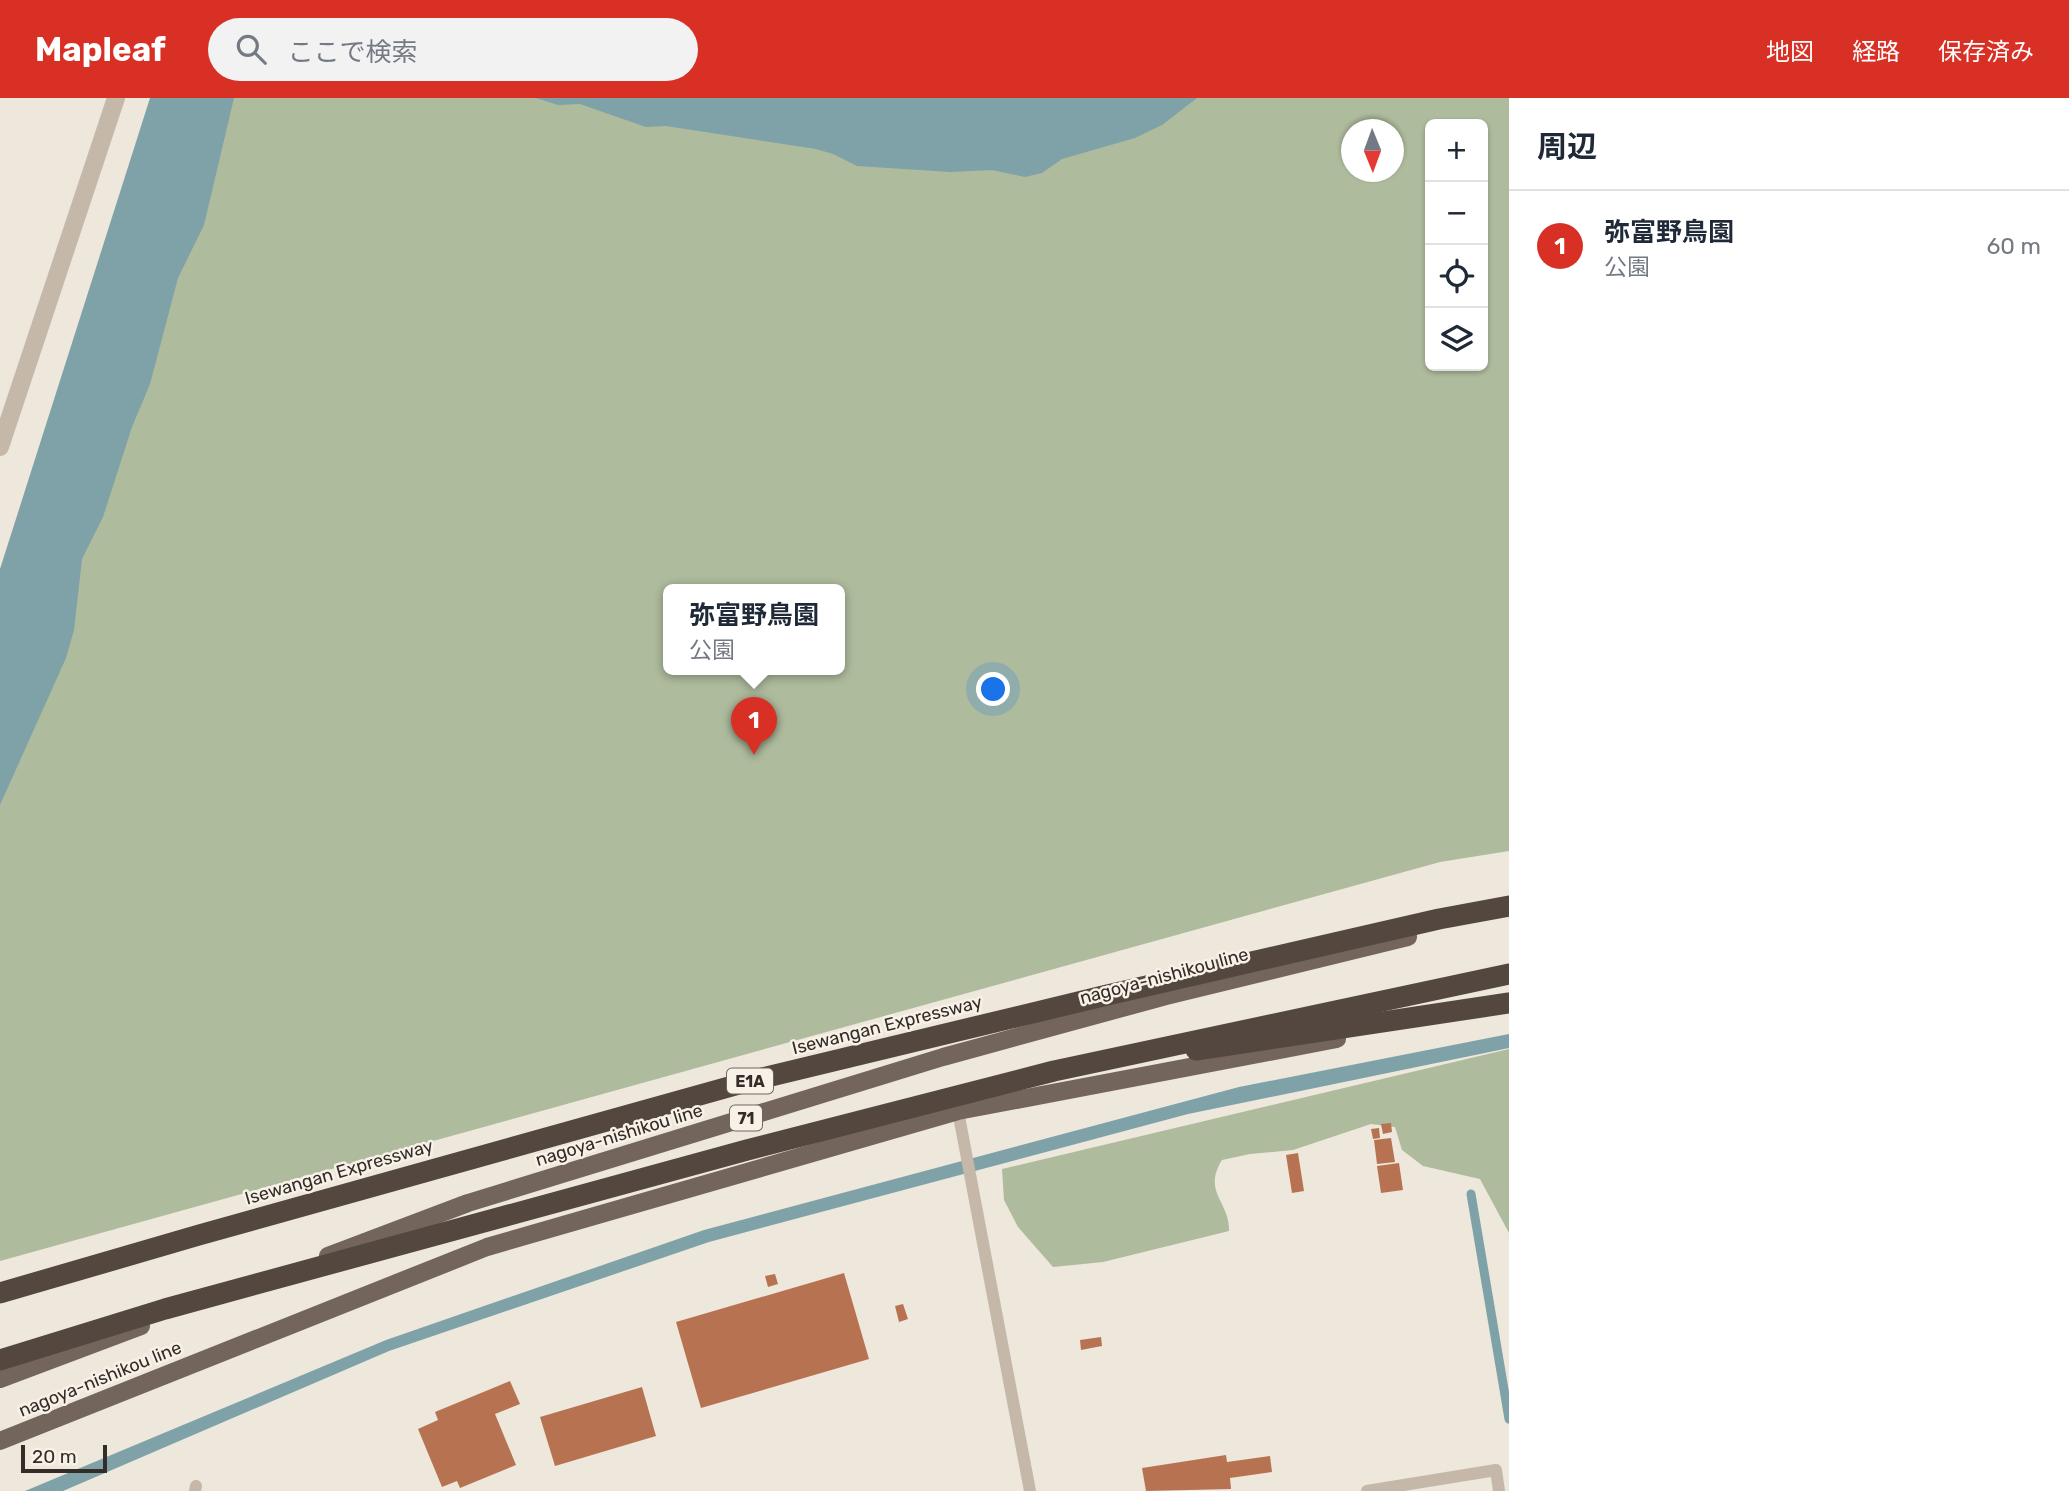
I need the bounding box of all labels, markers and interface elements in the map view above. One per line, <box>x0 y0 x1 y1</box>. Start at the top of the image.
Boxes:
search box <box>208 18 698 81</box>
text: Mapleaf <box>35 30 166 69</box>
icon: search <box>232 30 270 68</box>
text: ここで検索 <box>288 37 418 68</box>
text: 地図 <box>1766 38 1814 66</box>
text: 経路 <box>1852 38 1900 66</box>
text: 保存済み <box>1938 38 2034 66</box>
north arrow <box>1341 119 1404 182</box>
map controls <box>1425 119 1488 371</box>
button: + <box>1425 119 1488 182</box>
text: 周辺 <box>1537 129 1597 165</box>
button: − <box>1425 182 1488 245</box>
text: 弥富野鳥園 <box>1604 217 1734 248</box>
text: 1 <box>1554 232 1566 260</box>
text: 60 m <box>1986 232 2041 260</box>
button: locate <box>1425 245 1488 308</box>
text: 公園 <box>1604 253 1650 281</box>
button: layers <box>1425 308 1488 371</box>
popup <box>663 584 845 675</box>
text: 弥富野鳥園 <box>689 600 819 631</box>
text: 公園 <box>689 636 735 664</box>
your location <box>976 672 1010 706</box>
pin: 1 <box>731 697 777 755</box>
street label: nagoya-nishikou line <box>1077 943 1251 1009</box>
street label: Isewangan Expressway <box>790 991 984 1059</box>
road number: E1A <box>727 1068 773 1093</box>
street label: nagoya-nishikou line <box>533 1099 705 1171</box>
road number: 71 <box>730 1106 762 1130</box>
street label: Isewangan Expressway <box>242 1135 436 1209</box>
street label: nagoya-nishikou line <box>15 1336 185 1422</box>
scale bar <box>21 1442 107 1474</box>
text: 20 m <box>32 1445 77 1468</box>

